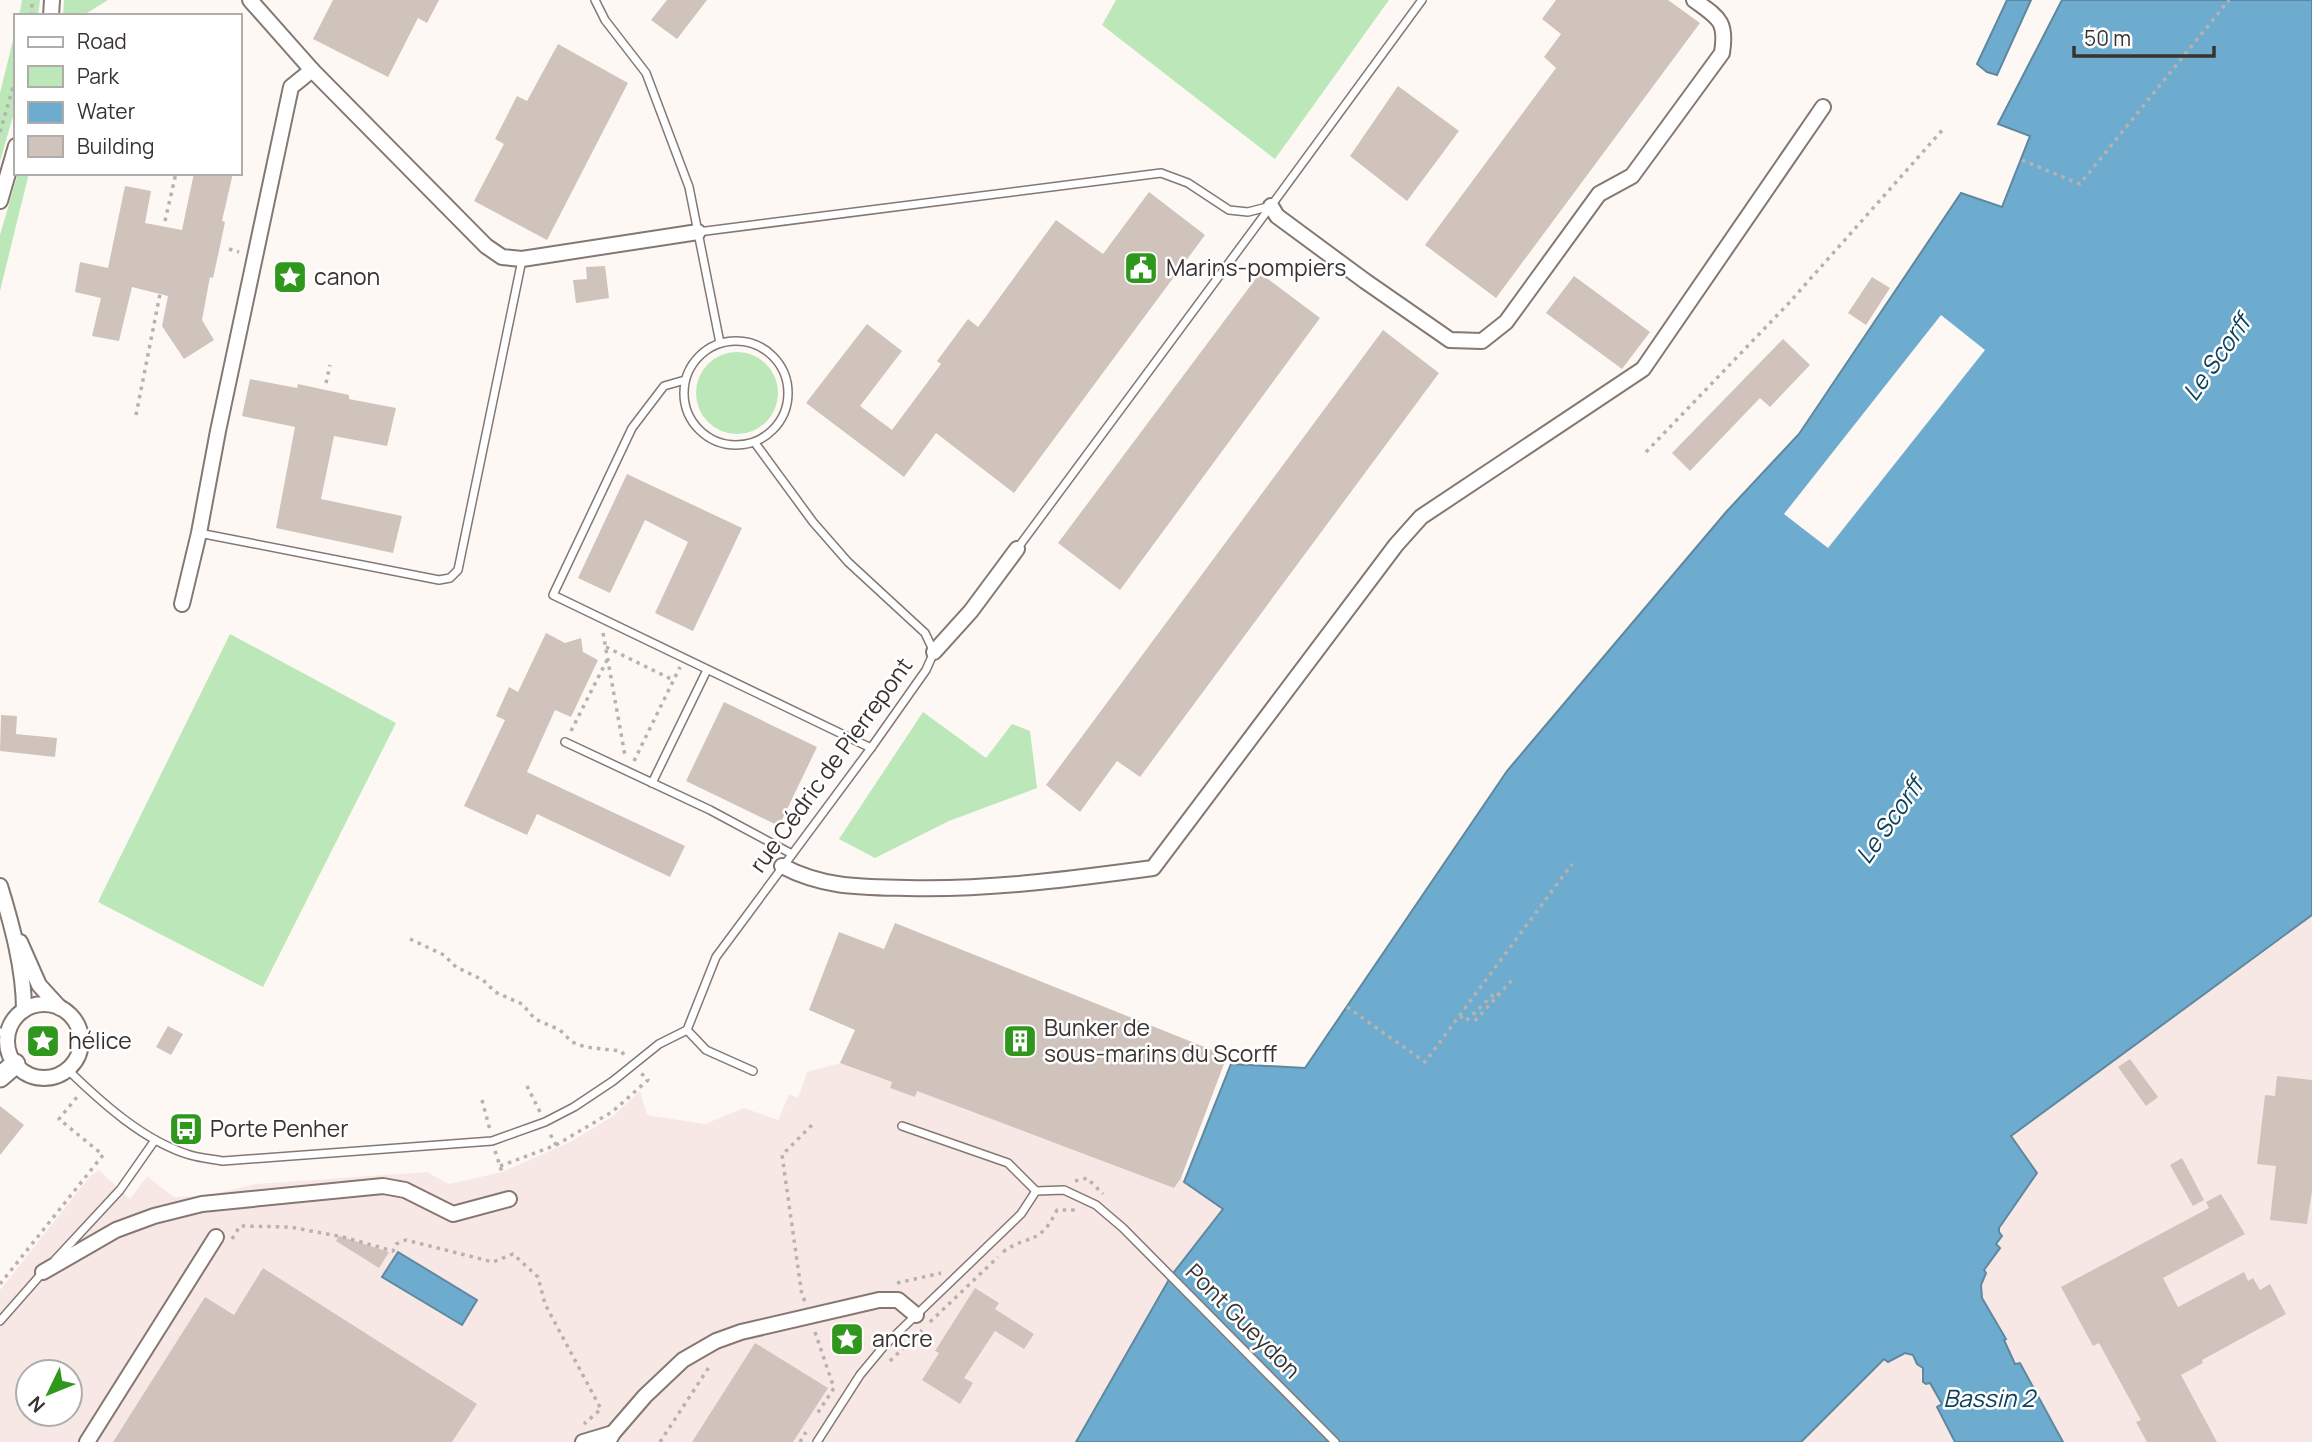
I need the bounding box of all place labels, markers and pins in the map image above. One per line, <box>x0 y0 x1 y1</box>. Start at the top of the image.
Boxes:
public building icon: Marins-pompiers <box>1122 249 1160 287</box>
place label: Marins-pompiers <box>1166 251 1346 283</box>
place icon: canon <box>271 258 309 296</box>
place label: canon <box>314 260 380 292</box>
place label: Bunker de sous-marins du Scorff <box>1044 1011 1277 1069</box>
place icon: hélice <box>24 1022 62 1060</box>
building icon: Bunker de sous-marins du Scorff <box>1001 1022 1039 1060</box>
place label: hélice <box>68 1024 132 1056</box>
bus stop icon: Porte Penher <box>167 1110 205 1148</box>
place label: Porte Penher <box>210 1112 348 1144</box>
place icon: ancre <box>828 1320 866 1358</box>
place label: ancre <box>872 1322 933 1354</box>

